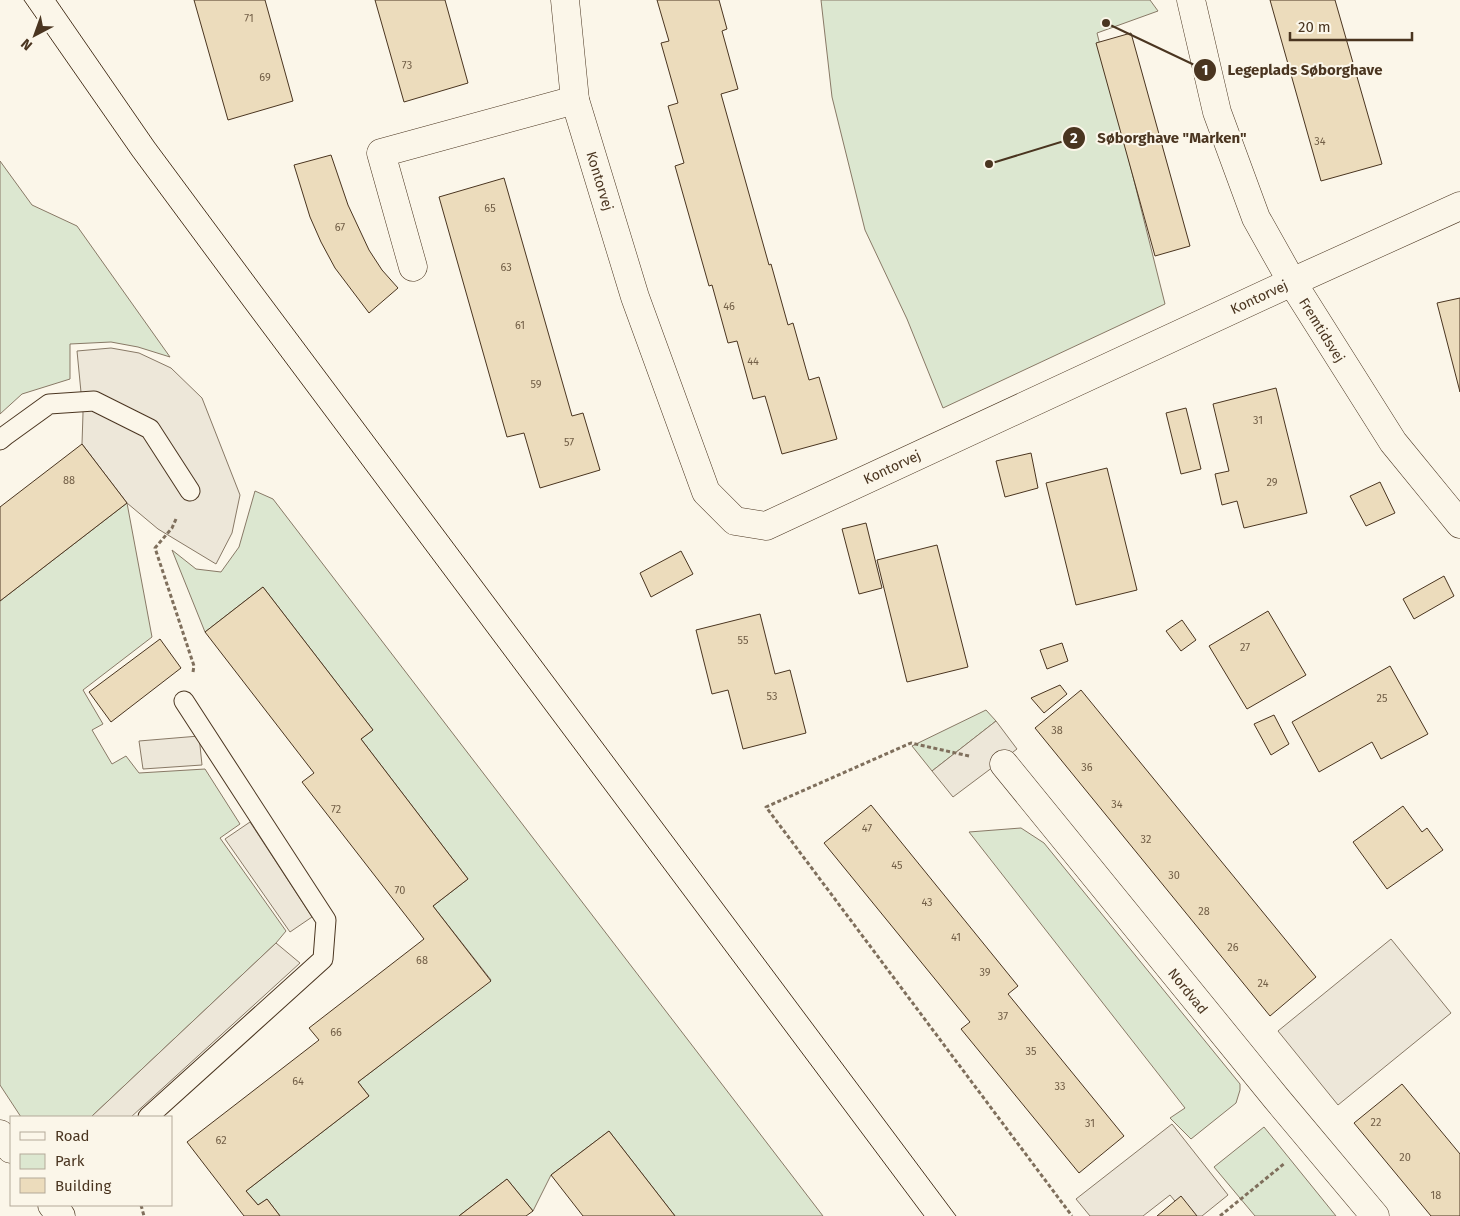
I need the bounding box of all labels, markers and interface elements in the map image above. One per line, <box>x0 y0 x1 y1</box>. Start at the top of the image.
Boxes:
north arrow <box>10 10 60 60</box>
scale bar <box>1290 10 1412 42</box>
house number: 71 <box>244 12 254 25</box>
text: 20 m <box>1298 18 1331 36</box>
text: N <box>18 35 36 54</box>
callout: Legeplads Søborghave <box>1192 55 1392 85</box>
house number: 73 <box>402 59 412 72</box>
text: 1 <box>1202 61 1208 79</box>
text: Legeplads Søborghave <box>1228 61 1382 79</box>
house number: 69 <box>259 71 271 84</box>
callout: Søborghave "Marken" <box>1062 123 1256 153</box>
text: 2 <box>1070 129 1078 147</box>
text: Søborghave "Marken" <box>1097 129 1247 147</box>
house number: 34 <box>1314 135 1326 148</box>
street label: Kontorvej <box>582 149 617 213</box>
house number: 65 <box>484 202 496 215</box>
house number: 67 <box>335 221 345 234</box>
house number: 63 <box>500 261 512 274</box>
street label: Kontorvej <box>1228 277 1291 318</box>
street label: Fremtidsvej <box>1295 295 1348 366</box>
house number: 46 <box>723 300 735 313</box>
house number: 61 <box>515 319 525 332</box>
house number: 44 <box>747 355 759 368</box>
house number: 59 <box>530 378 542 391</box>
house number: 31 <box>1253 414 1263 427</box>
house number: 57 <box>564 436 574 449</box>
street label: Kontorvej <box>861 447 924 488</box>
house number: 88 <box>63 474 75 487</box>
house number: 29 <box>1266 476 1278 489</box>
house number: 55 <box>738 634 749 647</box>
house number: 27 <box>1240 641 1250 654</box>
house number: 53 <box>767 690 777 703</box>
house number: 25 <box>1377 692 1388 705</box>
house number: 38 <box>1051 724 1063 737</box>
house number: 36 <box>1081 761 1093 774</box>
house number: 34 <box>1111 798 1123 811</box>
house number: 72 <box>331 803 341 816</box>
house number: 47 <box>862 822 872 835</box>
house number: 32 <box>1141 833 1151 846</box>
house number: 45 <box>891 859 903 872</box>
house number: 30 <box>1168 869 1180 882</box>
house number: 70 <box>395 884 405 897</box>
house number: 43 <box>921 896 933 909</box>
house number: 28 <box>1198 905 1210 918</box>
house number: 41 <box>951 931 961 944</box>
house number: 26 <box>1227 941 1239 954</box>
house number: 68 <box>416 954 428 967</box>
street label: Nordvad <box>1164 965 1211 1018</box>
house number: 39 <box>979 966 991 979</box>
house number: 24 <box>1258 977 1269 990</box>
house number: 37 <box>998 1010 1008 1023</box>
house number: 66 <box>330 1026 342 1039</box>
house number: 35 <box>1026 1045 1037 1058</box>
house number: 64 <box>292 1075 304 1088</box>
house number: 33 <box>1055 1080 1065 1093</box>
legend <box>10 1116 172 1206</box>
house number: 22 <box>1371 1116 1381 1129</box>
house number: 31 <box>1085 1117 1095 1130</box>
text: Road <box>55 1127 90 1145</box>
house number: 62 <box>215 1134 227 1147</box>
house number: 20 <box>1399 1151 1411 1164</box>
text: Park <box>55 1152 85 1170</box>
text: Building <box>55 1177 111 1195</box>
house number: 18 <box>1431 1189 1441 1202</box>

